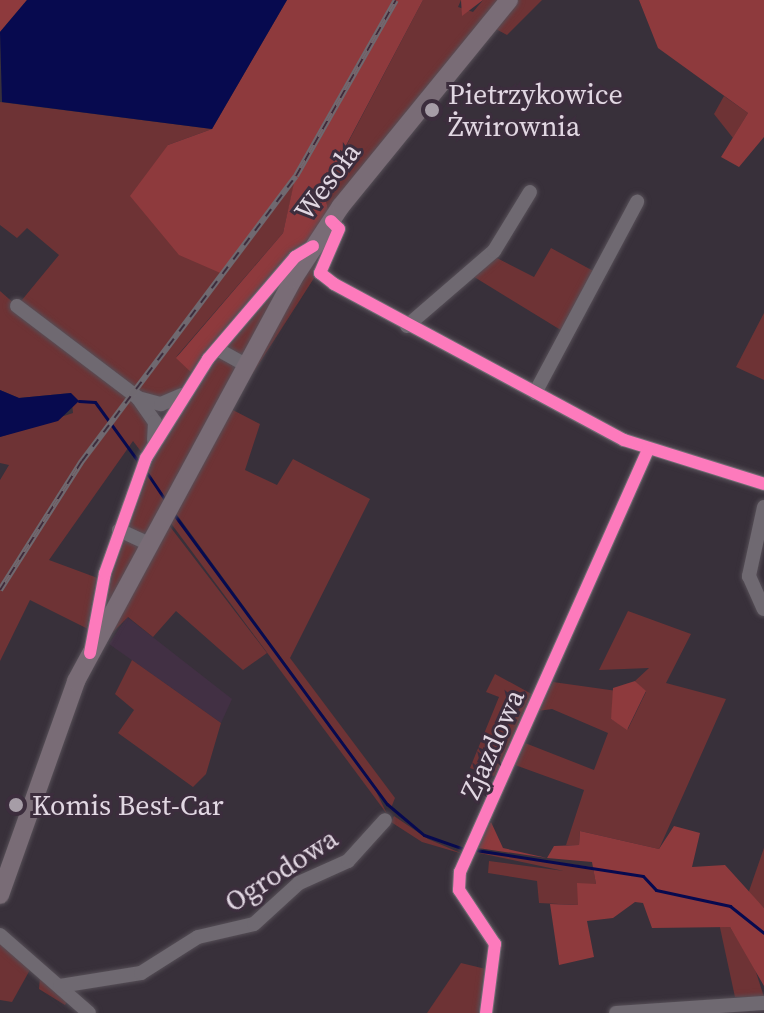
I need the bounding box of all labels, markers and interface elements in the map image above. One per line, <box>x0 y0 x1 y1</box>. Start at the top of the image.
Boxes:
place label: Pietrzykowice Żwirownia <box>448 77 623 143</box>
marker: Pietrzykowice Żwirownia <box>423 101 441 119</box>
street label: Wesoła <box>287 135 367 227</box>
street label: Zjazdowa <box>453 684 531 804</box>
place label: Komis Best-Car <box>32 788 224 822</box>
marker: Komis Best-Car <box>7 796 25 814</box>
street label: Ogrodowa <box>218 821 344 919</box>

